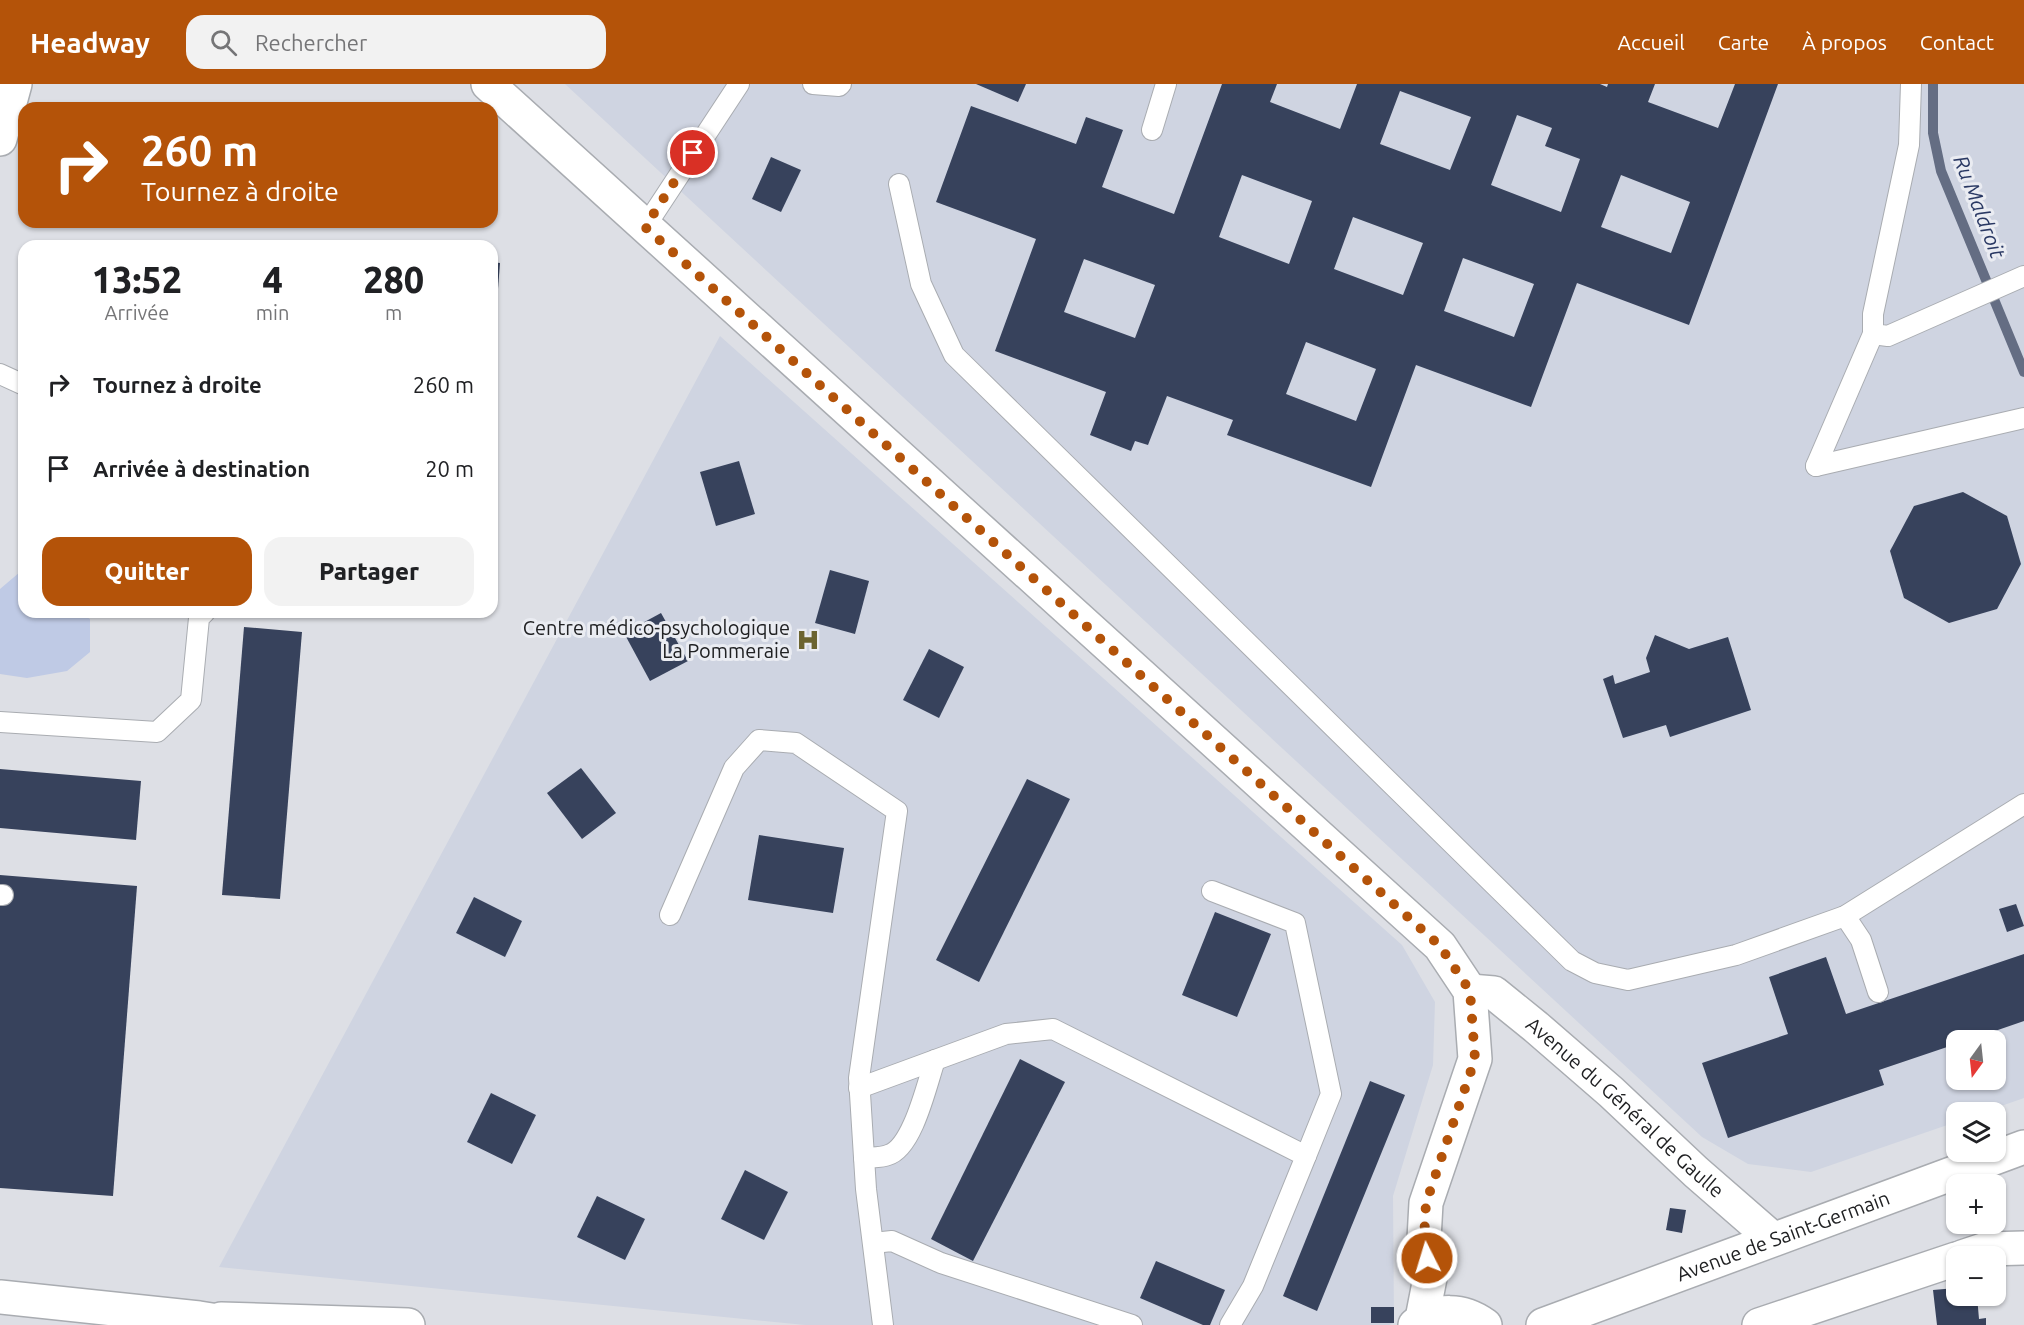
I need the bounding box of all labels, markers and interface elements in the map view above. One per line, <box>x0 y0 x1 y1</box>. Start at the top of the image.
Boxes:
search box <box>186 15 606 69</box>
icon: search <box>207 26 240 59</box>
text: Headway <box>30 27 150 58</box>
text: Rechercher <box>255 30 367 55</box>
text: Accueil <box>1617 30 1685 54</box>
text: Carte <box>1718 30 1769 54</box>
text: À propos <box>1802 30 1887 54</box>
text: Contact <box>1920 30 1994 54</box>
icon: right <box>42 126 120 204</box>
text: 260 m <box>141 127 258 174</box>
pin <box>667 127 718 178</box>
icon: arrive <box>676 136 709 169</box>
water label: Ru Maldroit <box>1949 152 2011 262</box>
text: Tournez à droite <box>141 176 339 206</box>
text: 13:52 <box>92 259 182 300</box>
text: 4 <box>262 259 283 300</box>
text: 280 <box>363 259 424 300</box>
text: Arrivée <box>105 301 169 324</box>
text: min <box>256 301 289 324</box>
text: m <box>385 301 402 324</box>
icon: right <box>42 368 75 401</box>
text: Tournez à droite <box>93 372 262 397</box>
text: 260 m <box>413 372 474 397</box>
icon: arrive <box>42 452 75 485</box>
text: Arrivée à destination <box>93 456 310 481</box>
text: 20 m <box>425 456 474 481</box>
button: Quitter <box>42 537 252 606</box>
button: Partager <box>264 537 474 606</box>
place label: Centre médico-psychologique La Pommeraie <box>523 616 790 662</box>
hospital icon: Centre médico-psychologique La Pommeraie <box>795 627 821 653</box>
street label: Avenue du Général de Gaulle <box>1522 1012 1729 1202</box>
north arrow <box>1946 1030 2006 1090</box>
map controls <box>1946 1030 2006 1306</box>
button: layers <box>1946 1102 2006 1162</box>
button: + <box>1946 1174 2006 1234</box>
street label: Avenue de Saint-Germain <box>1673 1186 1893 1286</box>
position arrow <box>1395 1226 1459 1290</box>
button: − <box>1946 1246 2006 1306</box>

